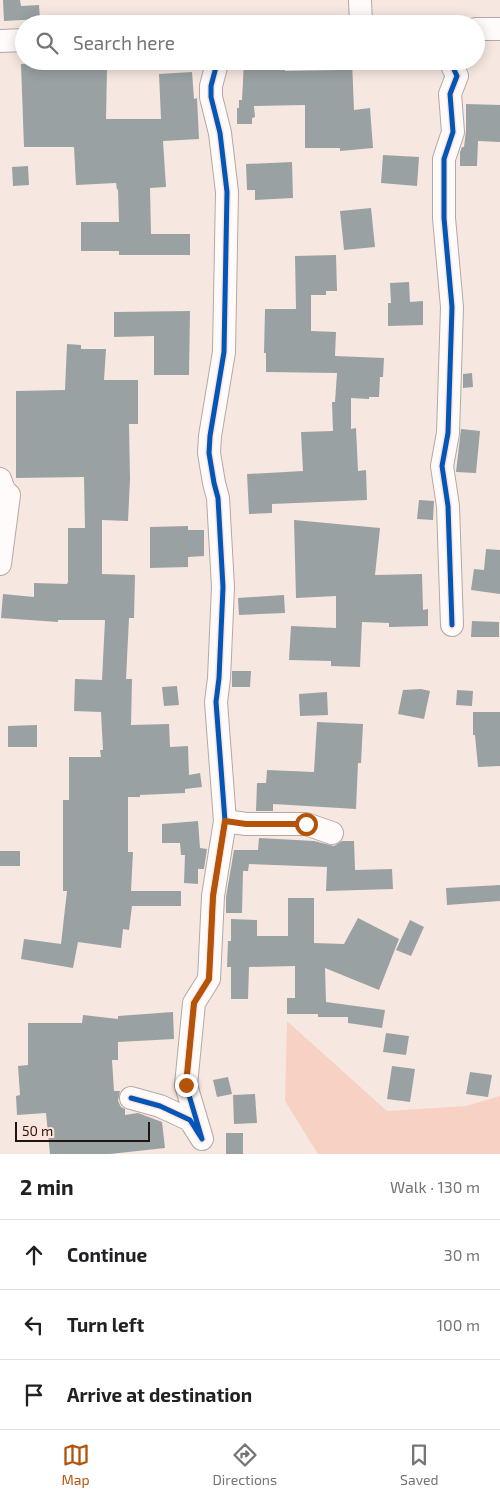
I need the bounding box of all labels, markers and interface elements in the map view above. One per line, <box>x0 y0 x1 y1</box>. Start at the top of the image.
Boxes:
search box <box>15 15 485 70</box>
icon: search <box>33 29 61 57</box>
text: Search here <box>73 31 175 54</box>
route start <box>295 813 318 836</box>
route end <box>175 1074 198 1097</box>
scale bar <box>15 1119 150 1142</box>
text: 50 m <box>22 1122 53 1139</box>
text: 2 min <box>20 1174 74 1199</box>
text: Walk · 130 m <box>390 1177 480 1196</box>
icon: ahead <box>20 1241 48 1269</box>
text: Continue <box>67 1243 147 1266</box>
text: 30 m <box>444 1245 480 1264</box>
icon: left <box>20 1311 48 1339</box>
text: Turn left <box>67 1313 144 1336</box>
text: 100 m <box>437 1315 480 1334</box>
icon: arrive <box>20 1381 48 1409</box>
text: Arrive at destination <box>67 1383 252 1406</box>
tab: Map <box>61 1441 90 1488</box>
tab: Directions <box>213 1441 277 1488</box>
tab: Saved <box>400 1441 439 1488</box>

